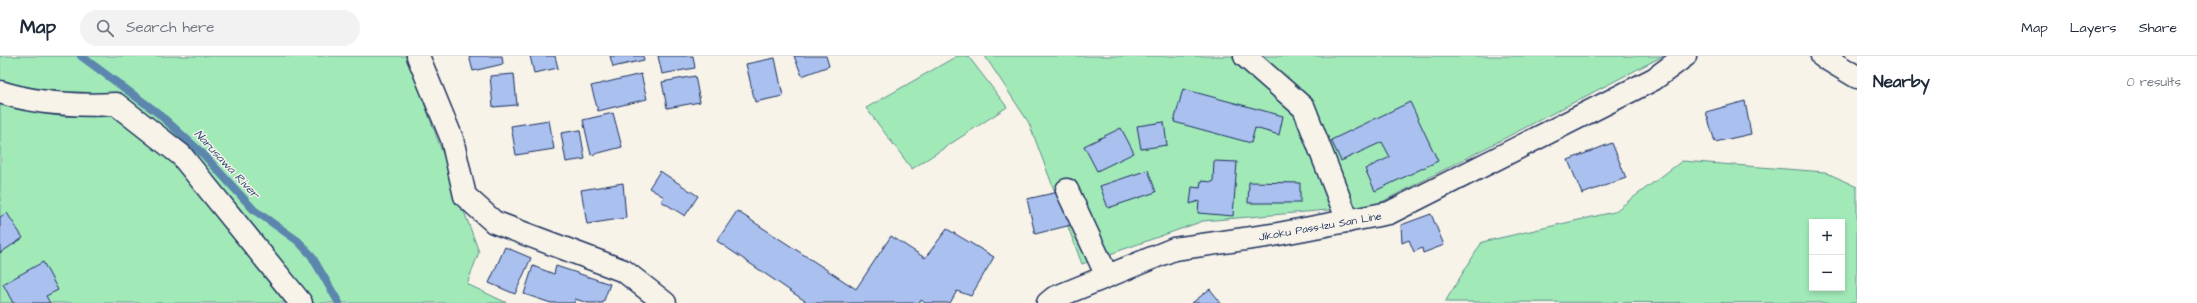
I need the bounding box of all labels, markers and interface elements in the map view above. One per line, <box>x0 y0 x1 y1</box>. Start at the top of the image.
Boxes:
search box <box>80 10 360 46</box>
text: Map <box>20 14 56 41</box>
icon: search <box>94 17 116 39</box>
text: Search here <box>126 17 215 38</box>
text: Map <box>2021 18 2048 38</box>
text: Layers <box>2070 18 2117 38</box>
text: Share <box>2139 18 2177 38</box>
text: Nearby <box>1873 70 1930 94</box>
text: 0 results <box>2126 73 2181 91</box>
water label: Narusawa River <box>190 126 264 204</box>
street label: Jikoku Pass-Izu San Line <box>1257 208 1383 245</box>
map controls <box>1809 219 1845 291</box>
button: + <box>1809 219 1845 255</box>
button: − <box>1809 255 1845 291</box>

